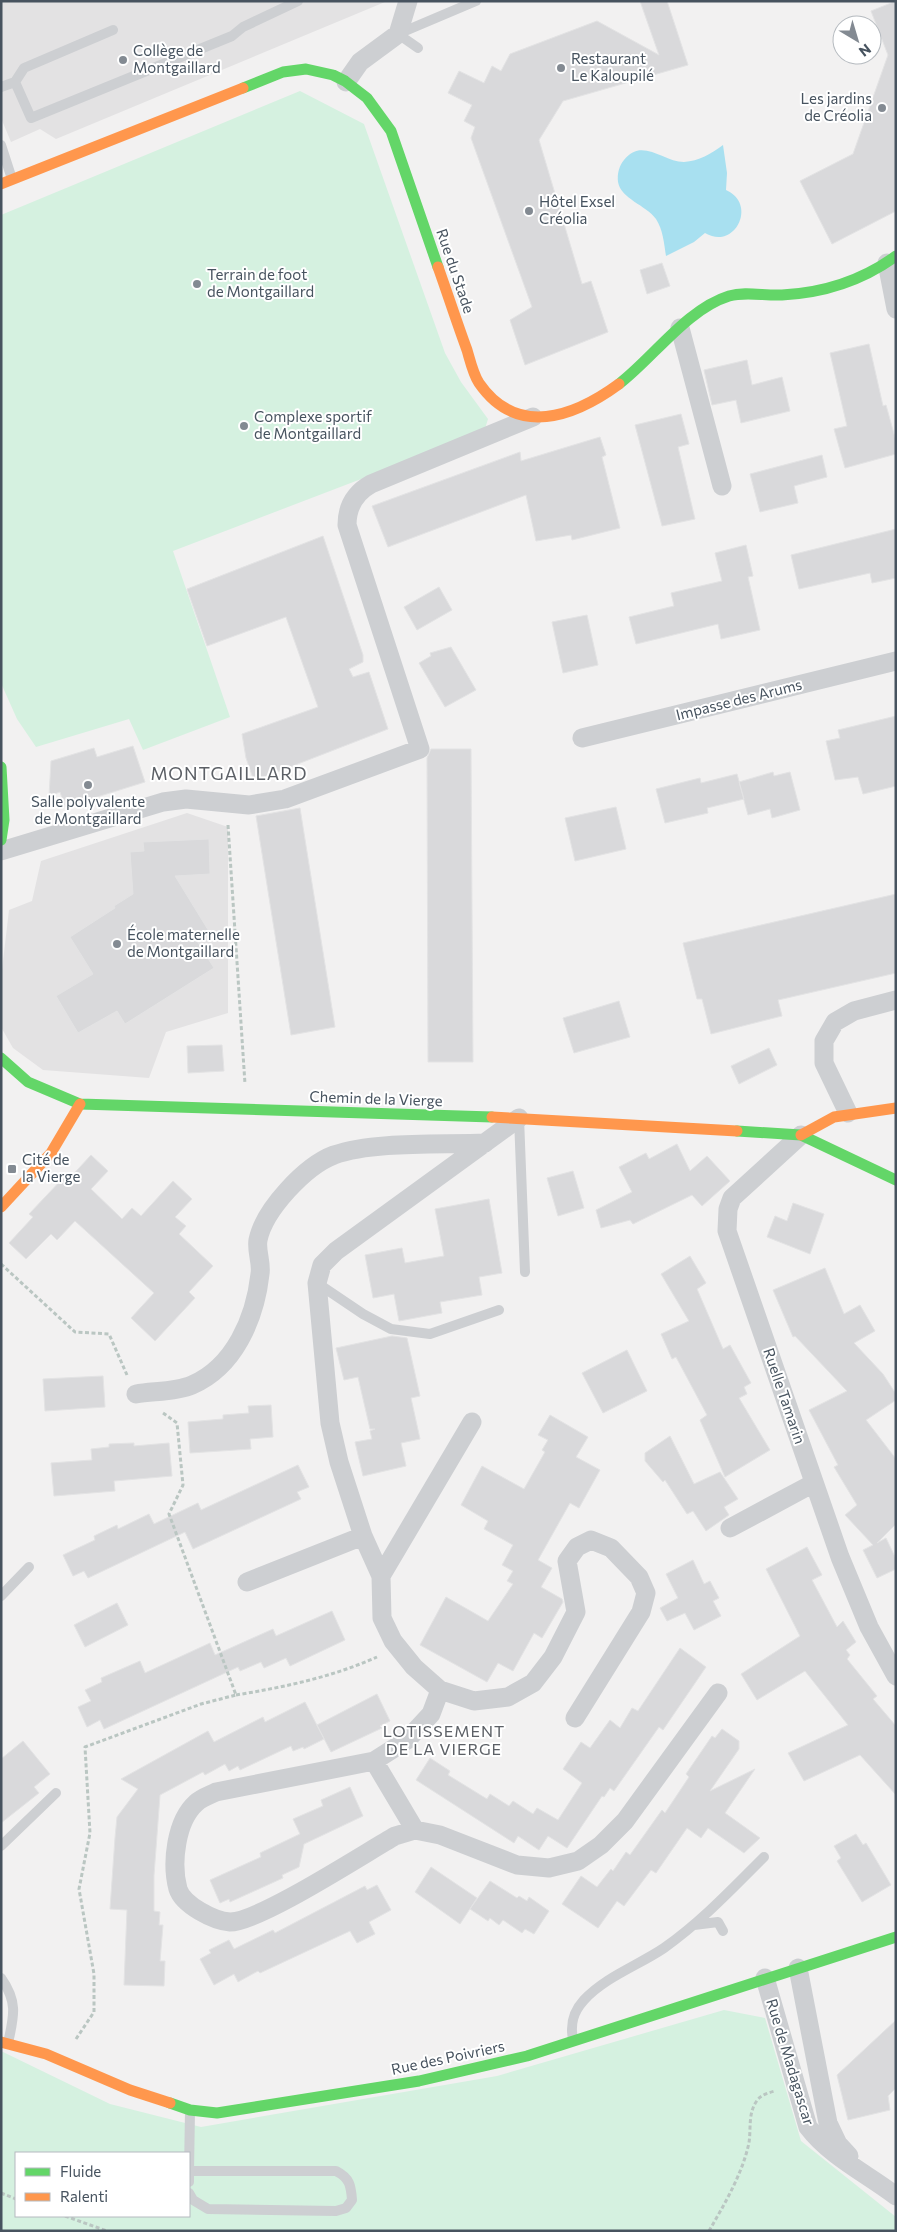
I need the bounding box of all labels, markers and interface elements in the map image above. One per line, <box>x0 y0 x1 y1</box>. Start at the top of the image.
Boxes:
north arrow <box>832 15 882 65</box>
place label: Collège de Montgaillard <box>133 41 221 76</box>
text: N <box>856 41 875 61</box>
place label: Restaurant Le Kaloupilé <box>571 49 654 84</box>
marker: Collège de Montgaillard <box>117 54 129 66</box>
marker: Restaurant Le Kaloupilé <box>555 62 567 74</box>
place label: Les jardins de Créolia <box>800 89 872 124</box>
marker: Les jardins de Créolia <box>876 102 888 114</box>
place label: Hôtel Exsel Créolia <box>539 192 615 227</box>
marker: Hôtel Exsel Créolia <box>523 205 535 217</box>
street label: Rue du Stade <box>433 226 479 315</box>
place label: Terrain de foot de Montgaillard <box>207 265 314 300</box>
marker: Terrain de foot de Montgaillard <box>191 278 203 290</box>
place label: Complexe sportif de Montgaillard <box>254 407 372 442</box>
marker: Complexe sportif de Montgaillard <box>238 420 250 432</box>
street label: Impasse des Arums <box>674 675 804 723</box>
district label: MONTGAILLARD <box>150 762 308 784</box>
marker: Salle polyvalente de Montgaillard <box>82 779 94 791</box>
place label: Salle polyvalente de Montgaillard <box>31 792 145 827</box>
place label: École maternelle de Montgaillard <box>127 924 240 960</box>
marker: École maternelle de Montgaillard <box>111 938 123 950</box>
street label: Chemin de la Vierge <box>309 1087 443 1109</box>
place label: Cité de la Vierge <box>22 1150 81 1185</box>
marker: Cité de la Vierge <box>6 1163 18 1175</box>
street label: Ruelle Tamarin <box>760 1345 810 1446</box>
district label: LOTISSEMENT DE LA VIERGE <box>383 1721 505 1758</box>
street label: Rue de Madagascar <box>763 1996 819 2127</box>
street label: Rue des Poivriers <box>389 2036 506 2078</box>
legend <box>15 2152 190 2217</box>
text: Fluide <box>60 2162 101 2180</box>
text: Ralenti <box>60 2187 108 2205</box>

